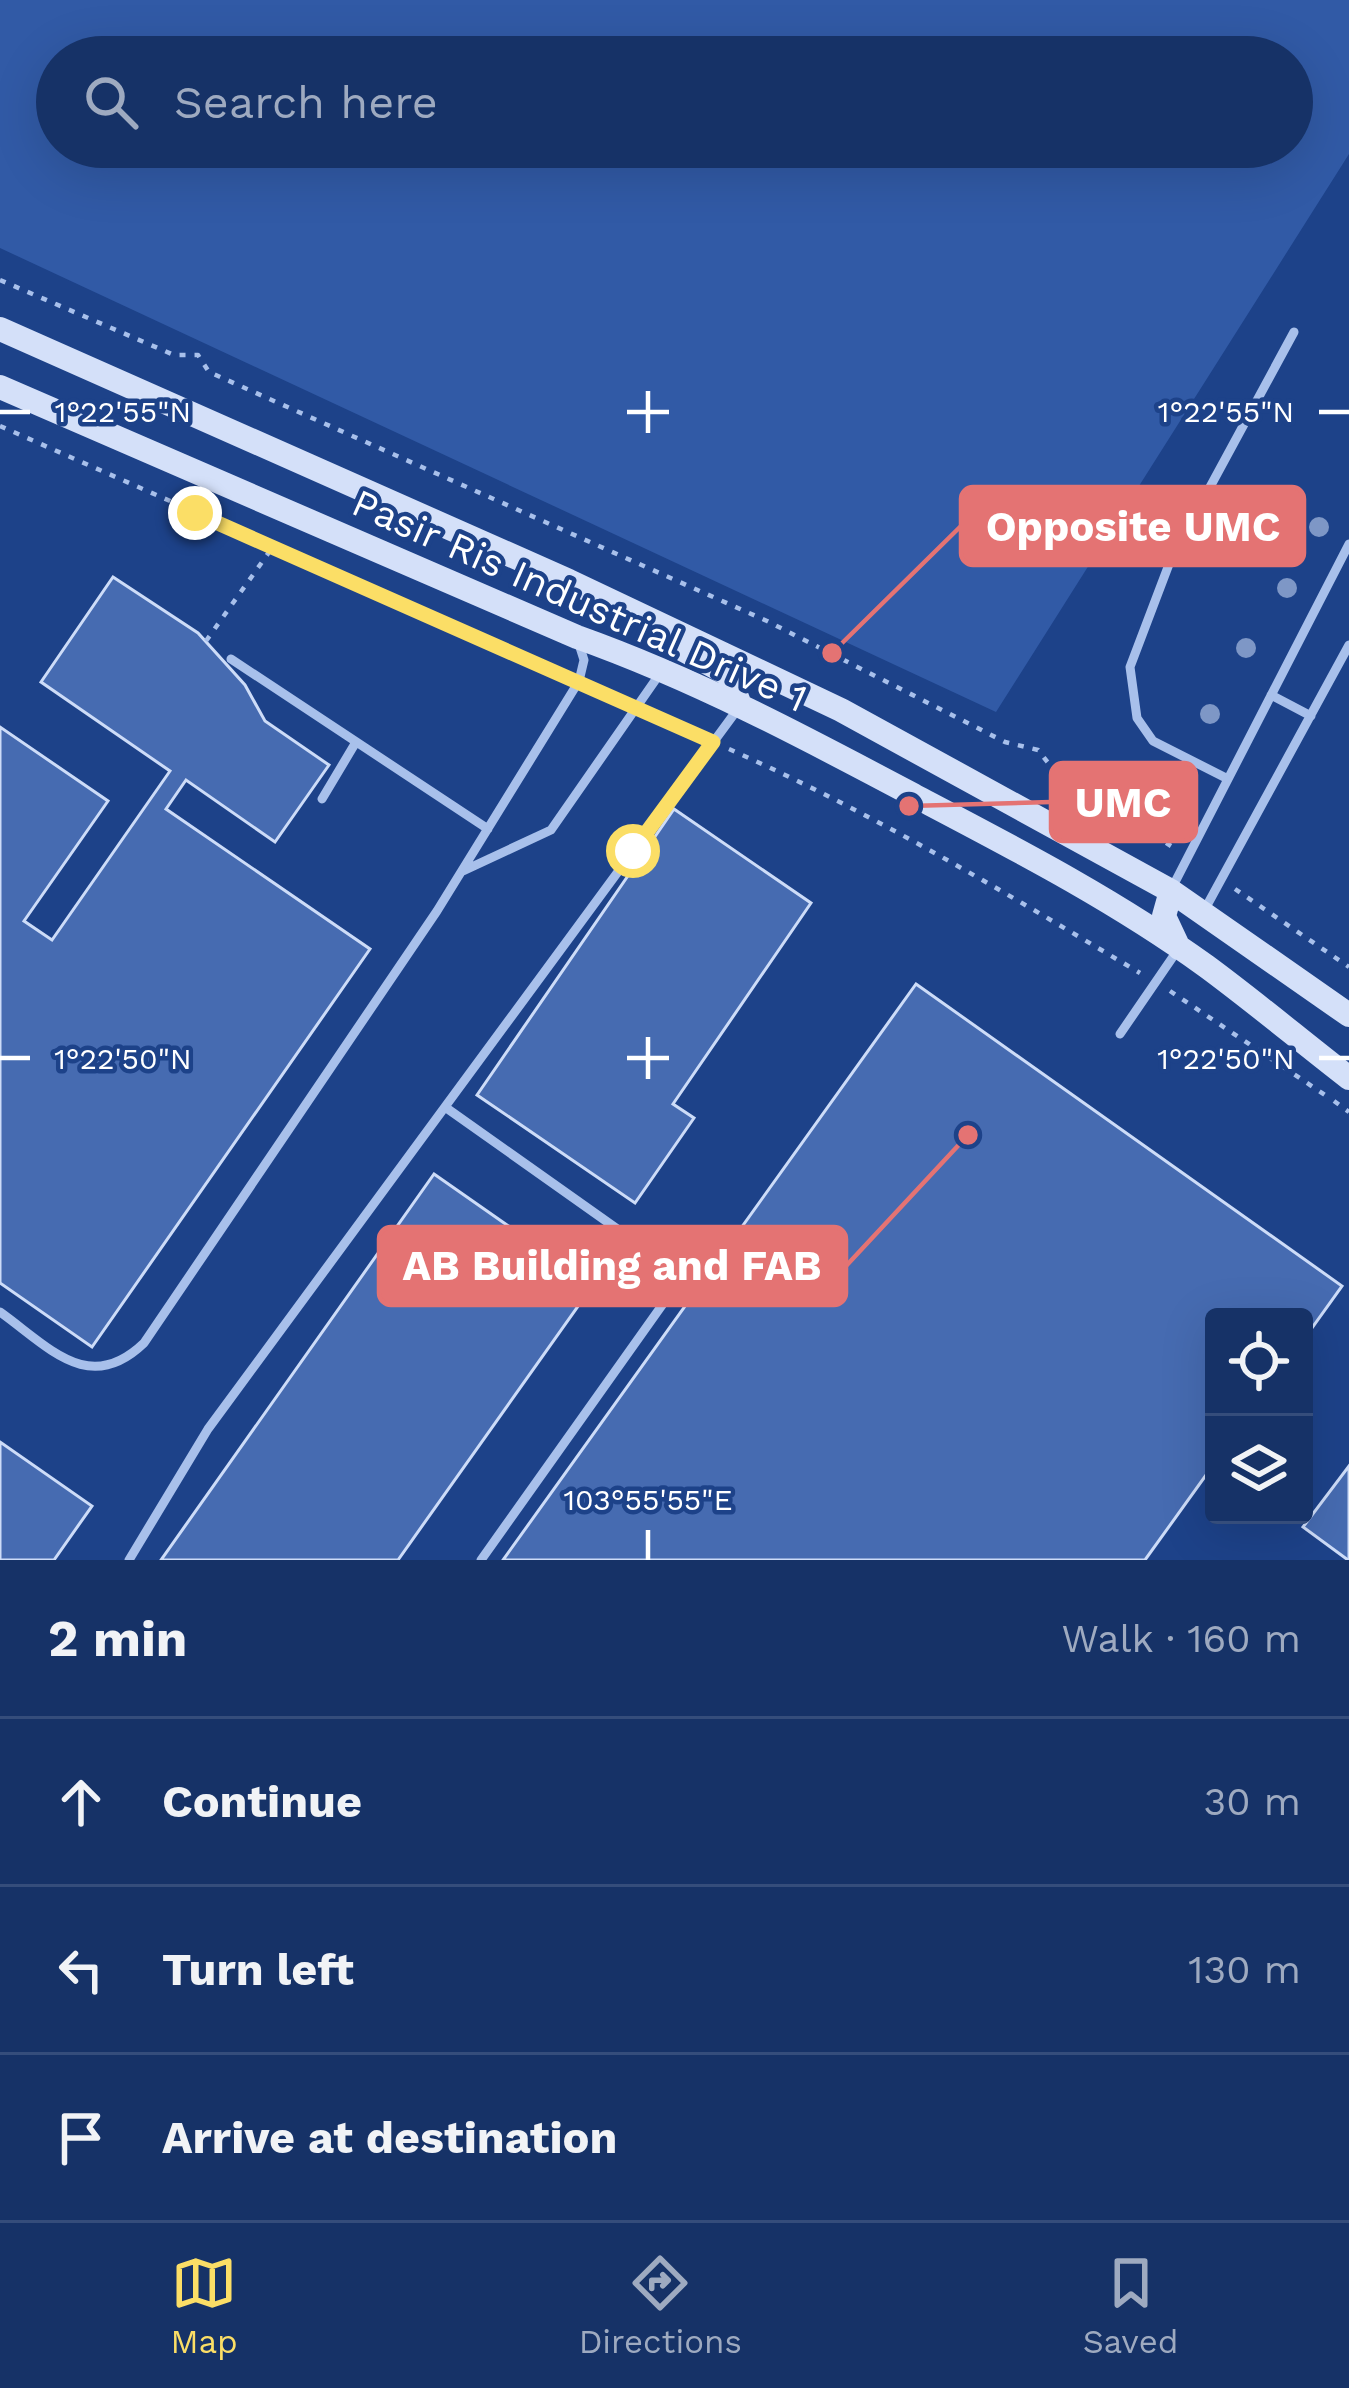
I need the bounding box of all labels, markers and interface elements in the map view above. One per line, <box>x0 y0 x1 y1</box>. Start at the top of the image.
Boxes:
search box <box>36 36 1313 168</box>
icon: search <box>78 69 144 135</box>
text: Search here <box>174 76 438 129</box>
text: 1°22'55"N <box>55 394 191 429</box>
text: 1°22'55"N <box>1158 394 1294 429</box>
street label: Pasir Ris Industrial Drive 1 <box>345 480 814 721</box>
route end <box>168 486 222 540</box>
callout: Opposite UMC <box>961 487 1304 565</box>
text: Opposite UMC <box>986 502 1280 551</box>
callout: UMC <box>1051 763 1196 841</box>
text: UMC <box>1075 778 1171 827</box>
route start <box>606 824 660 878</box>
text: 1°22'50"N <box>54 1041 192 1076</box>
text: 1°22'50"N <box>1157 1041 1295 1076</box>
callout: AB Building and FAB <box>379 1227 846 1305</box>
text: AB Building and FAB <box>403 1241 821 1290</box>
map controls <box>1205 1308 1313 1524</box>
button: locate <box>1205 1308 1313 1416</box>
button: layers <box>1205 1416 1313 1524</box>
text: 103°55'55"E <box>563 1482 733 1517</box>
text: 2 min <box>48 1609 187 1668</box>
text: Walk · 160 m <box>1062 1616 1301 1661</box>
icon: ahead <box>48 1769 114 1835</box>
text: Continue <box>162 1775 362 1828</box>
text: 30 m <box>1204 1779 1301 1824</box>
icon: left <box>48 1937 114 2003</box>
text: Turn left <box>162 1943 354 1996</box>
text: 130 m <box>1188 1947 1301 1992</box>
icon: arrive <box>48 2105 114 2171</box>
text: Arrive at destination <box>162 2111 617 2164</box>
tab: Map <box>170 2250 238 2361</box>
tab: Directions <box>579 2250 742 2361</box>
tab: Saved <box>1083 2250 1179 2361</box>

